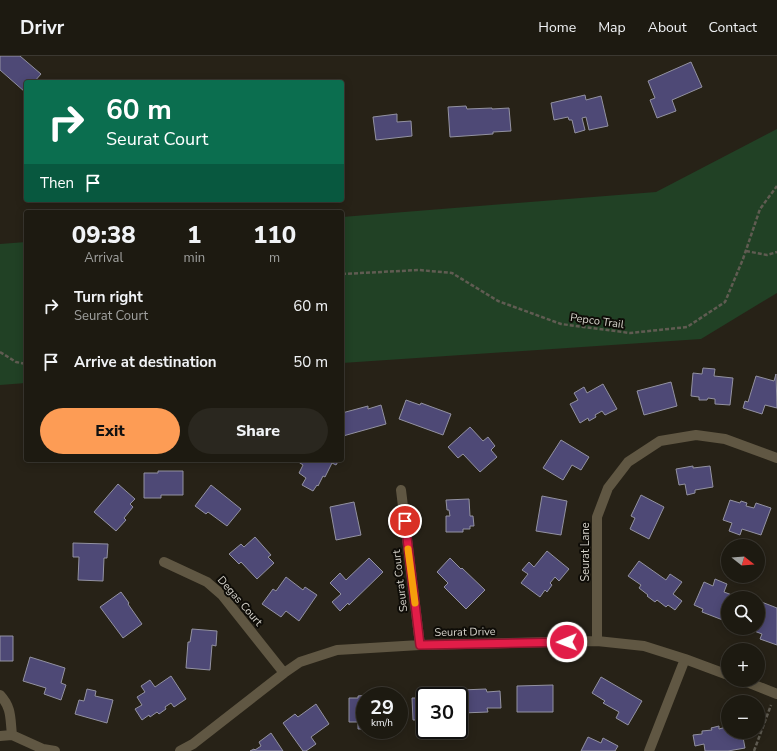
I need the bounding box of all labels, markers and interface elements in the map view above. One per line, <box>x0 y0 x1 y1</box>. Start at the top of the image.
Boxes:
text: Drivr <box>20 15 64 41</box>
text: Home <box>538 18 576 37</box>
text: Map <box>598 18 626 37</box>
text: About <box>648 18 687 37</box>
text: Contact <box>709 18 757 37</box>
text: 60 m <box>106 91 172 129</box>
icon: right <box>40 96 92 148</box>
text: Seurat Court <box>106 127 208 151</box>
icon: arrive <box>82 172 104 194</box>
text: Then <box>40 173 74 193</box>
text: 09:38 <box>72 219 136 251</box>
text: 1 <box>187 219 202 251</box>
text: 110 <box>253 219 296 251</box>
text: Arrival <box>84 249 123 267</box>
text: min <box>184 249 205 267</box>
text: m <box>269 249 280 267</box>
text: Turn right <box>74 287 143 307</box>
icon: right <box>40 295 62 317</box>
text: 60 m <box>293 296 328 316</box>
text: Seurat Court <box>74 307 148 325</box>
street label: Pepco Trail <box>569 310 626 332</box>
icon: arrive <box>40 351 62 373</box>
text: Arrive at destination <box>74 352 217 372</box>
text: 50 m <box>293 352 328 372</box>
button: Exit <box>40 408 180 454</box>
button: Share <box>188 408 328 454</box>
pin <box>388 504 422 538</box>
icon: arrive <box>394 510 416 532</box>
street label: Seurat Lane <box>578 522 593 582</box>
north arrow <box>721 539 765 583</box>
map controls <box>721 539 765 739</box>
street label: Seurat Court <box>389 549 411 613</box>
street label: Degas Court <box>214 573 266 629</box>
button: search <box>721 591 765 635</box>
position arrow <box>546 621 588 663</box>
street label: Seurat Drive <box>434 624 496 640</box>
button: + <box>721 643 765 687</box>
speed limit sign: 30 <box>416 687 468 739</box>
text: 29 <box>370 694 394 721</box>
button: − <box>721 695 765 739</box>
text: km/h <box>371 716 393 730</box>

